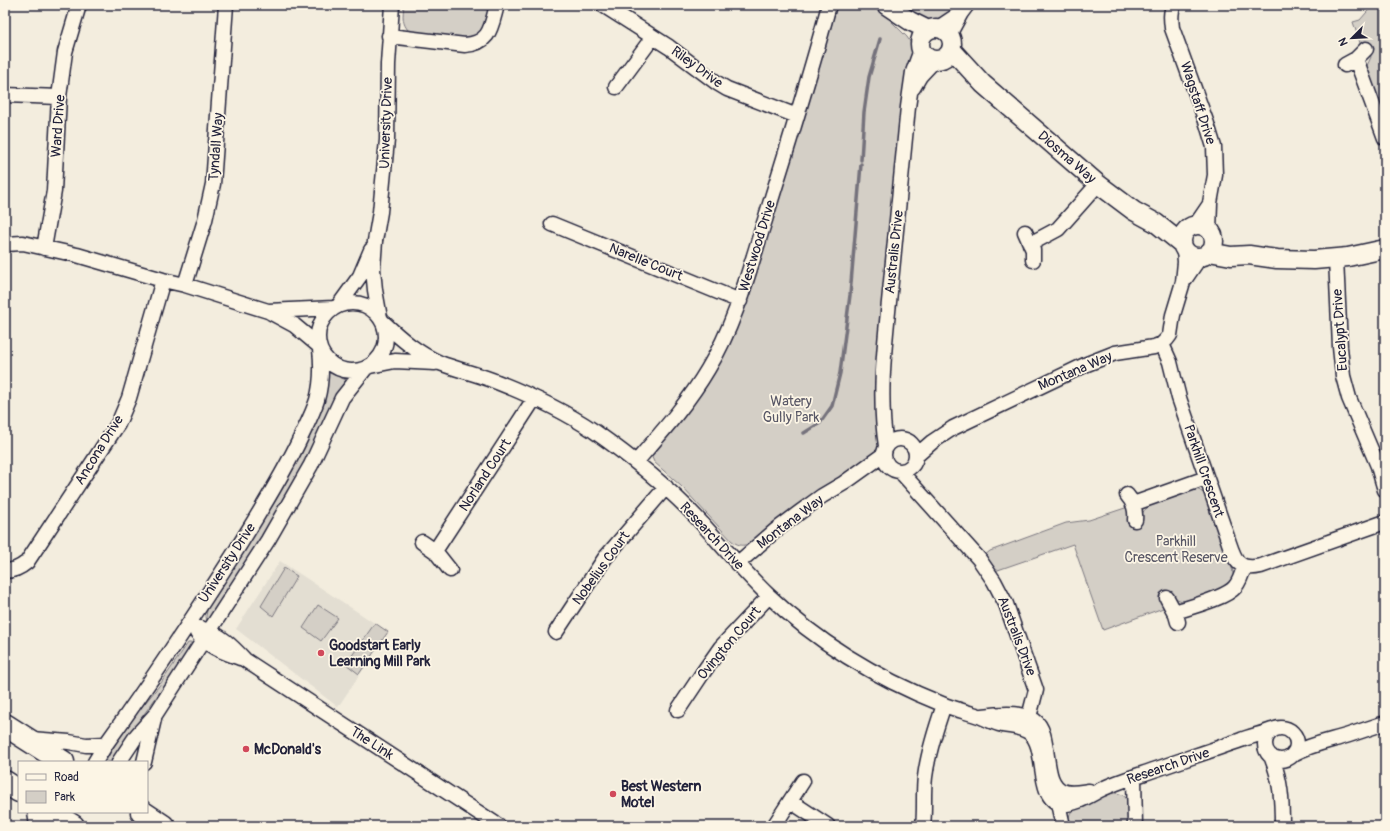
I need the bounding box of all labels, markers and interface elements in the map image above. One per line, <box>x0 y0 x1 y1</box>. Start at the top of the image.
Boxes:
north arrow <box>1332 18 1372 58</box>
text: N <box>1336 35 1351 48</box>
street label: Riley Drive <box>668 43 726 91</box>
street label: Wagstaff Drive <box>1177 59 1219 147</box>
street label: University Drive <box>376 77 396 169</box>
street label: Ward Drive <box>47 94 69 158</box>
street label: Tyndall Way <box>205 112 227 182</box>
street label: Diosma Way <box>1034 127 1100 187</box>
street label: Westwood Drive <box>735 198 779 294</box>
street label: Australis Drive <box>881 209 907 295</box>
street label: Narelle Court <box>607 240 686 285</box>
street label: Eucalypt Drive <box>1329 288 1351 372</box>
street label: Montana Way <box>1035 348 1115 394</box>
park label: Watery Gully Park <box>763 393 819 426</box>
street label: Ancona Drive <box>71 412 127 488</box>
street label: Parkhill Crescent <box>1180 422 1228 520</box>
street label: Norland Court <box>455 435 515 514</box>
street label: Montana Way <box>753 491 827 553</box>
street label: Research Drive <box>676 499 748 573</box>
street label: University Drive <box>195 520 259 606</box>
street label: Nobelius Court <box>569 528 634 608</box>
park label: Parkhill Crescent Reserve <box>1124 533 1228 566</box>
street label: Australis Drive <box>994 594 1040 678</box>
street label: Ovington Court <box>693 603 765 683</box>
place label: Goodstart Early Learning Mill Park <box>329 637 431 670</box>
marker: Goodstart Early Learning Mill Park <box>316 648 326 658</box>
street label: The Link <box>347 723 397 763</box>
place label: McDonald's <box>254 741 322 758</box>
marker: McDonald's <box>241 744 251 754</box>
street label: Research Drive <box>1124 744 1212 788</box>
legend <box>18 761 148 813</box>
text: Road <box>54 770 79 785</box>
place label: Best Western Motel <box>621 778 701 811</box>
marker: Best Western Motel <box>608 789 618 799</box>
text: Park <box>54 790 75 805</box>

